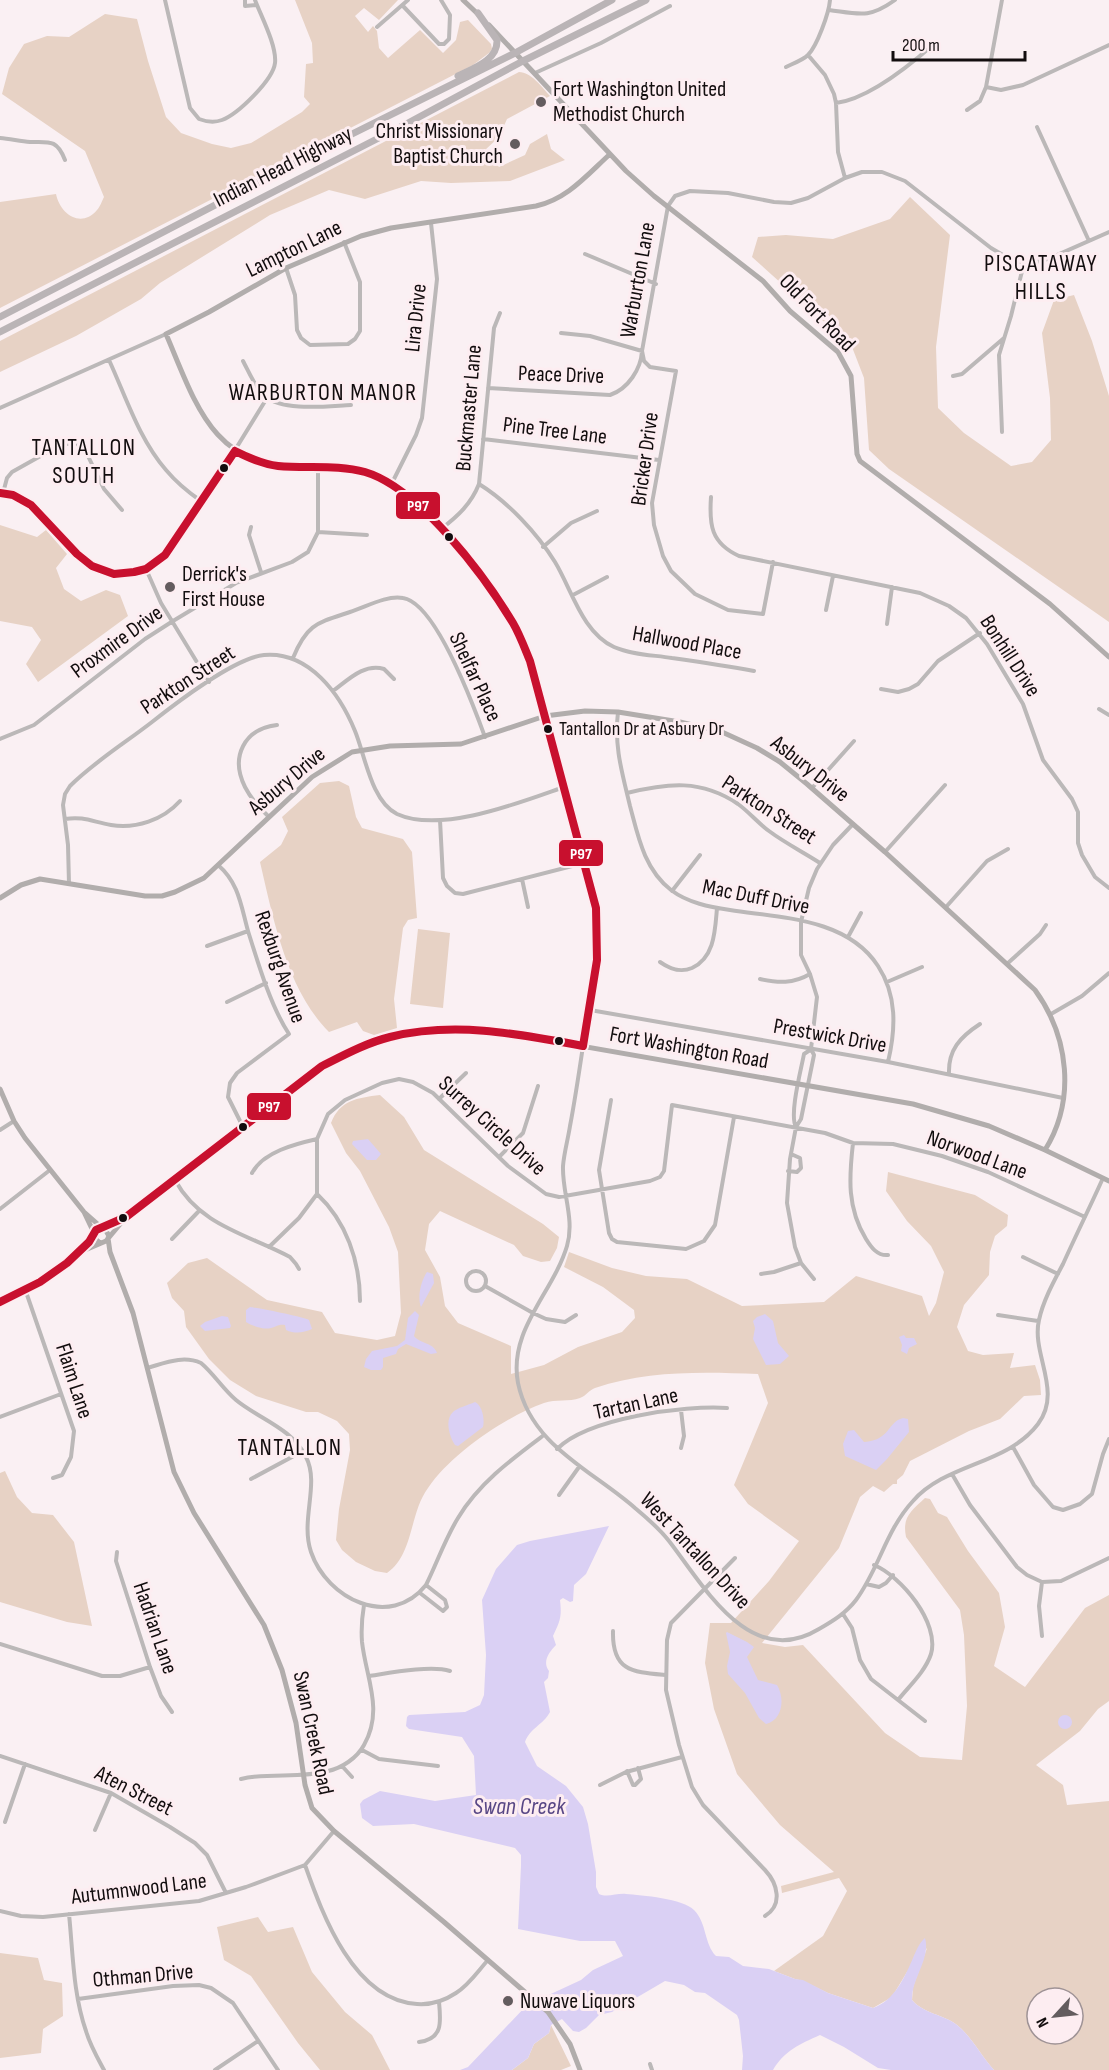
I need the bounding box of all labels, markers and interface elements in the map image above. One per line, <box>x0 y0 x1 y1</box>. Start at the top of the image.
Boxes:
scale bar <box>893 24 1025 62</box>
text: 200 m <box>902 35 940 56</box>
place label: Fort Washington United Methodist Church <box>553 76 726 128</box>
marker: Fort Washington United Methodist Church <box>534 95 548 109</box>
place label: Christ Missionary Baptist Church <box>376 118 504 170</box>
street label: Indian Head Highway <box>209 120 357 214</box>
marker: Christ Missionary Baptist Church <box>508 137 522 151</box>
street label: Lampton Lane <box>242 214 346 284</box>
street label: Warburton Lane <box>615 220 661 340</box>
district label: PISCATAWAY HILLS <box>984 249 1098 306</box>
street label: Old Fort Road <box>773 268 861 358</box>
street label: Lira Drive <box>399 282 433 354</box>
street label: Buckmaster Lane <box>450 344 488 472</box>
street label: Peace Drive <box>518 360 604 390</box>
district label: WARBURTON MANOR <box>228 378 418 407</box>
street label: Pine Tree Lane <box>502 411 608 451</box>
street label: Bricker Drive <box>625 411 665 507</box>
district label: TANTALLON SOUTH <box>31 433 137 490</box>
unlabelled marker <box>218 462 230 474</box>
line badge: P97 <box>395 491 441 520</box>
text: P97 <box>407 497 429 516</box>
unlabelled marker <box>443 531 455 543</box>
place label: Derrick's First House <box>182 561 265 613</box>
marker: Derrick's First House <box>163 580 177 594</box>
street label: Proxmire Drive <box>66 600 168 684</box>
street label: Bonhill Drive <box>974 610 1046 702</box>
street label: Hallwood Place <box>630 620 744 666</box>
street label: Shelfar Place <box>443 628 507 726</box>
street label: Parkton Street <box>136 639 241 721</box>
place label: Tantallon Dr at Asbury Dr <box>559 717 724 741</box>
marker: Tantallon Dr at Asbury Dr <box>542 723 554 735</box>
street label: Asbury Drive <box>764 729 855 808</box>
street label: Asbury Drive <box>242 741 331 822</box>
street label: Parkton Street <box>717 769 822 851</box>
line badge: P97 <box>558 839 604 867</box>
text: P97 <box>570 845 592 864</box>
street label: Mac Duff Drive <box>700 873 812 921</box>
street label: Rexburg Avenue <box>248 907 312 1027</box>
street label: Prestwick Drive <box>771 1013 889 1059</box>
street label: Fort Washington Road <box>607 1021 771 1075</box>
unlabelled marker <box>553 1035 565 1047</box>
street label: Surrey Circle Drive <box>432 1070 552 1182</box>
line badge: P97 <box>246 1092 292 1121</box>
text: P97 <box>258 1098 280 1117</box>
unlabelled marker <box>237 1121 249 1133</box>
street label: Norwood Lane <box>923 1124 1031 1186</box>
unlabelled marker <box>117 1212 129 1224</box>
street label: Flaim Lane <box>49 1340 99 1422</box>
street label: Tartan Lane <box>591 1382 681 1426</box>
district label: TANTALLON <box>237 1433 343 1462</box>
street label: West Tantallon Drive <box>634 1487 756 1615</box>
street label: Hadrian Lane <box>127 1578 183 1678</box>
street label: Swan Creek Road <box>287 1669 339 1797</box>
street label: Aten Street <box>89 1759 178 1822</box>
water label: Swan Creek <box>473 1792 566 1821</box>
street label: Autumnwood Lane <box>69 1867 208 1911</box>
street label: Othman Drive <box>92 1958 194 1994</box>
north arrow <box>1025 1986 1085 2046</box>
place label: Nuwave Liquors <box>520 1988 635 2015</box>
marker: Nuwave Liquors <box>501 1994 515 2008</box>
text: N <box>1033 2014 1053 2030</box>

